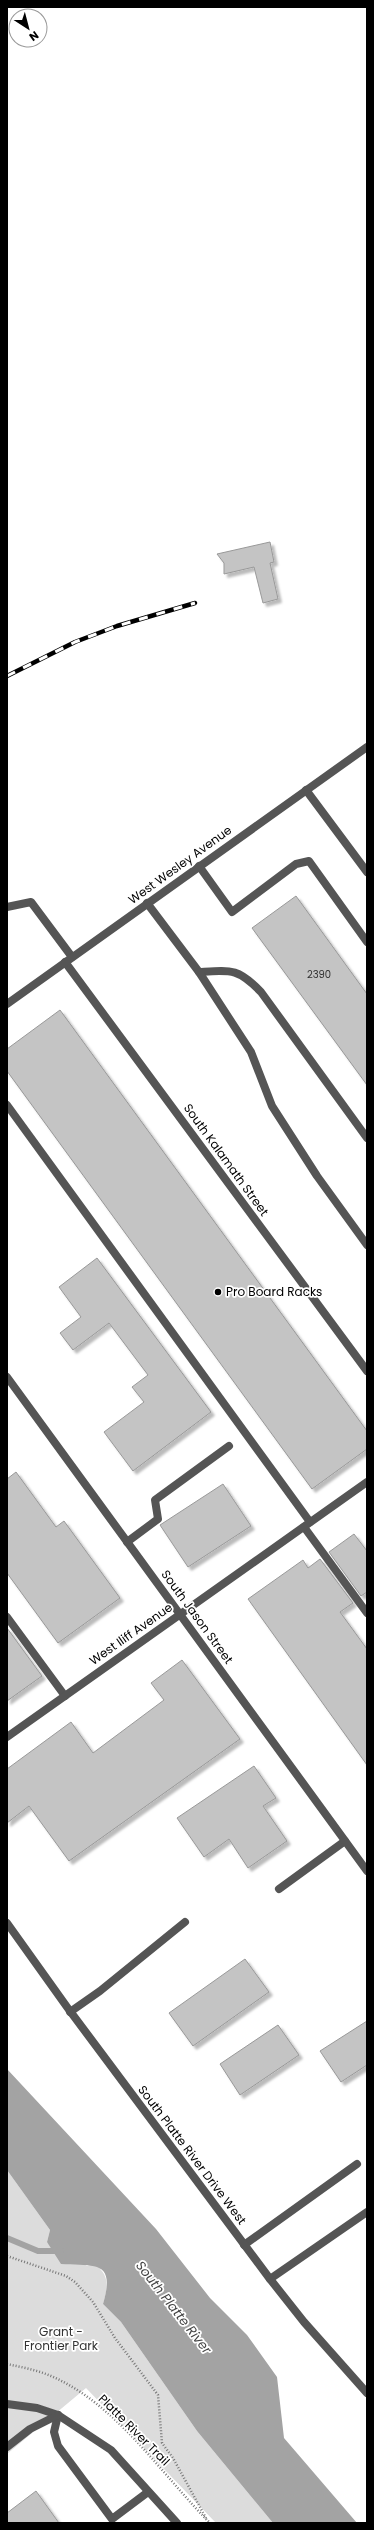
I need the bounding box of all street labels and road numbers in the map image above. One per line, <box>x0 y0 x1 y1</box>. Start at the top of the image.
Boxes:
street label: West Wesley Avenue <box>125 821 235 908</box>
street label: South Kalamath Street <box>180 1100 273 1219</box>
street label: South Jason Street <box>158 1566 237 1667</box>
street label: West Iliff Avenue <box>86 1599 176 1669</box>
street label: South Platte River Drive West <box>134 2082 250 2228</box>
street label: Platte River Trail <box>95 2390 174 2469</box>

